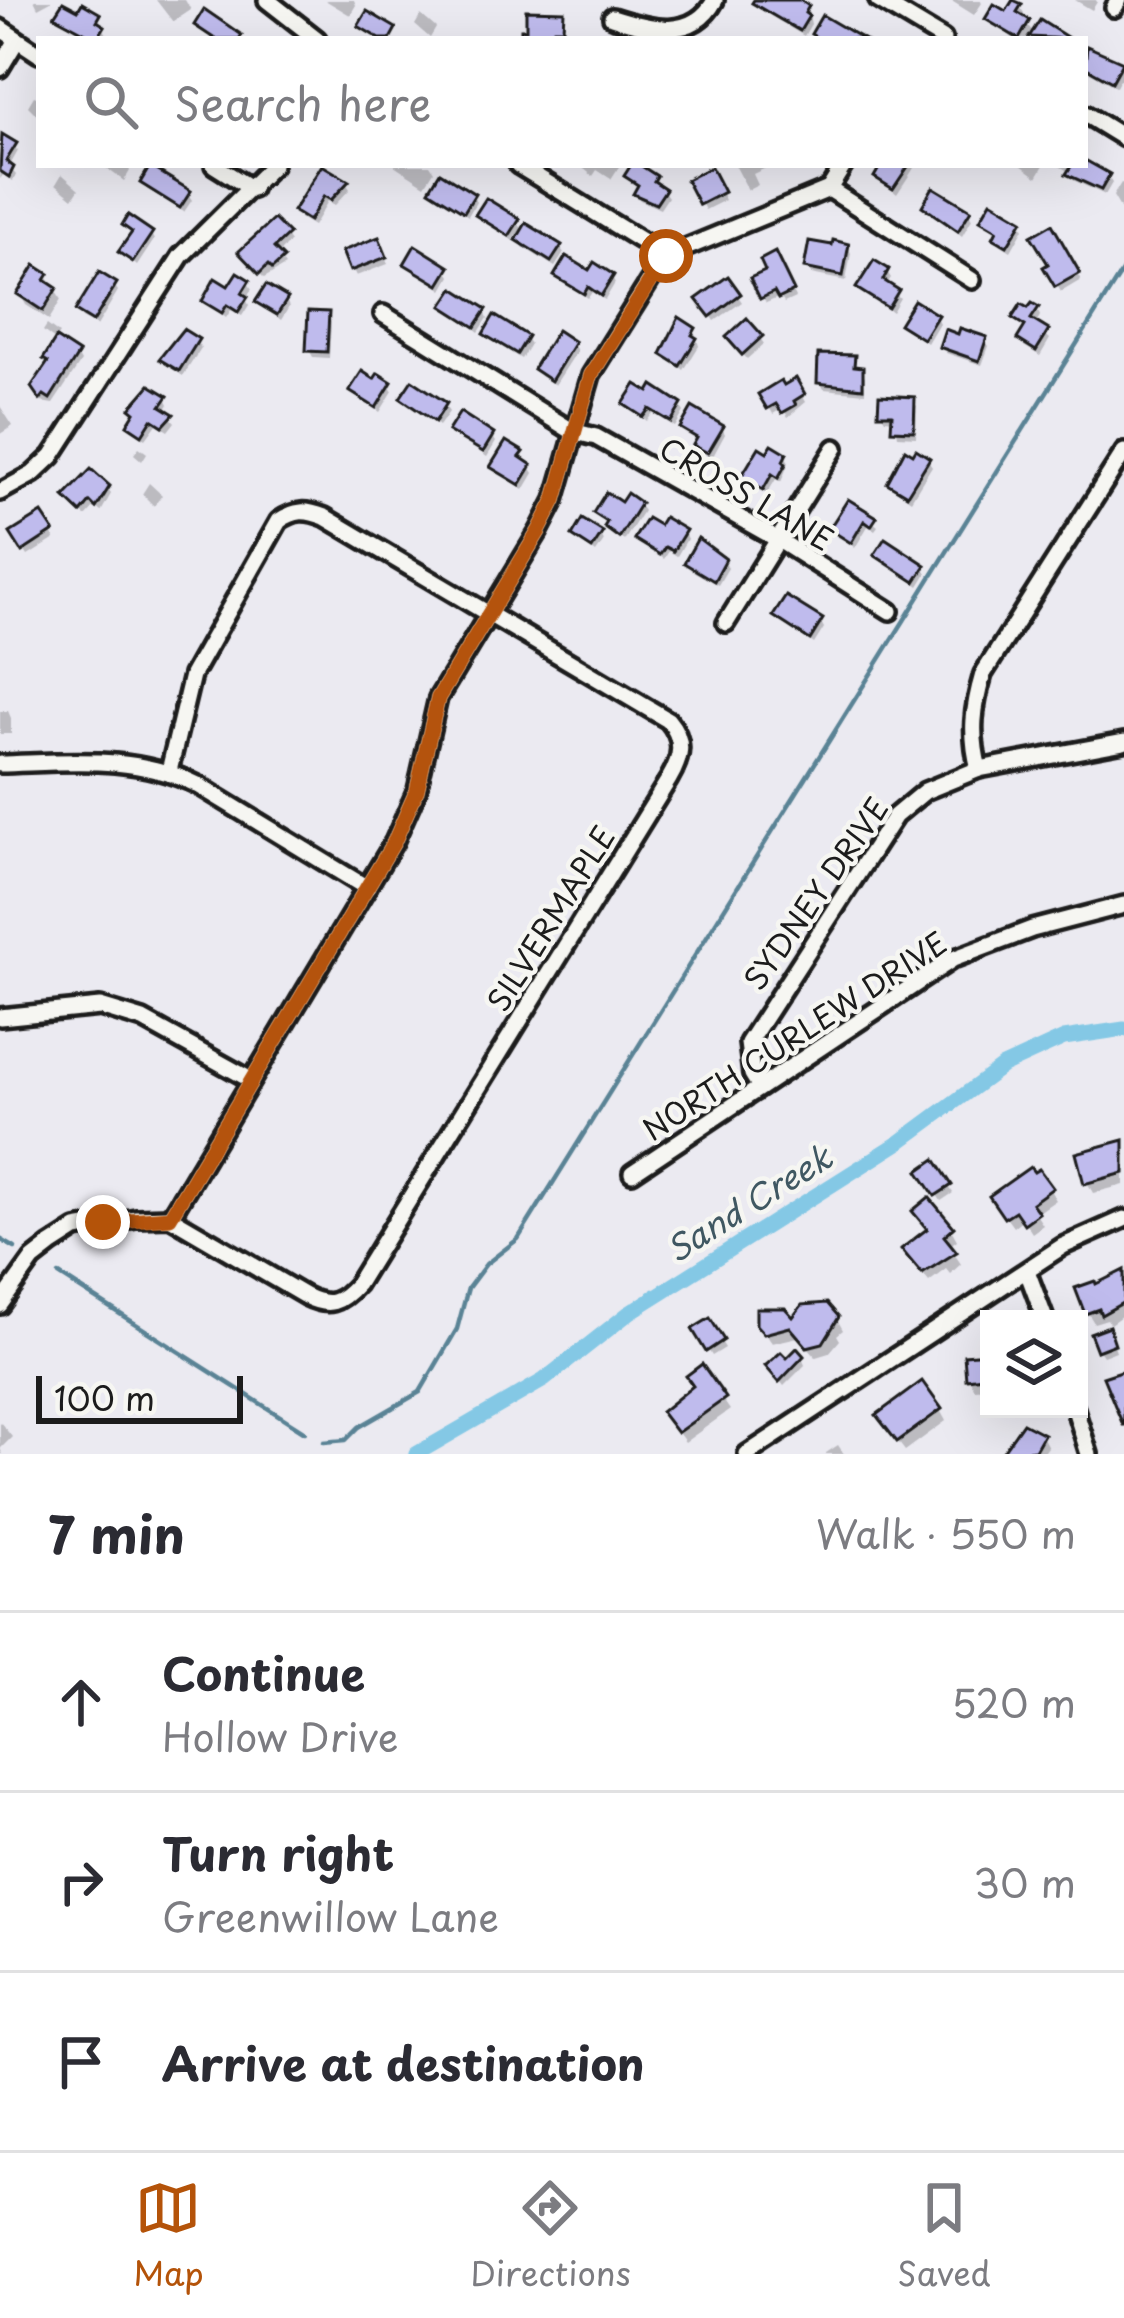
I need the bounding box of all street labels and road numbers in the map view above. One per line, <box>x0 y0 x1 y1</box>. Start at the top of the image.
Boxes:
street label: CROSS LANE <box>652 425 842 561</box>
street label: SYDNEY DRIVE <box>732 787 898 999</box>
street label: SILVERMAPLE <box>475 817 625 1019</box>
street label: NORTH CURLEW DRIVE <box>633 920 955 1150</box>

